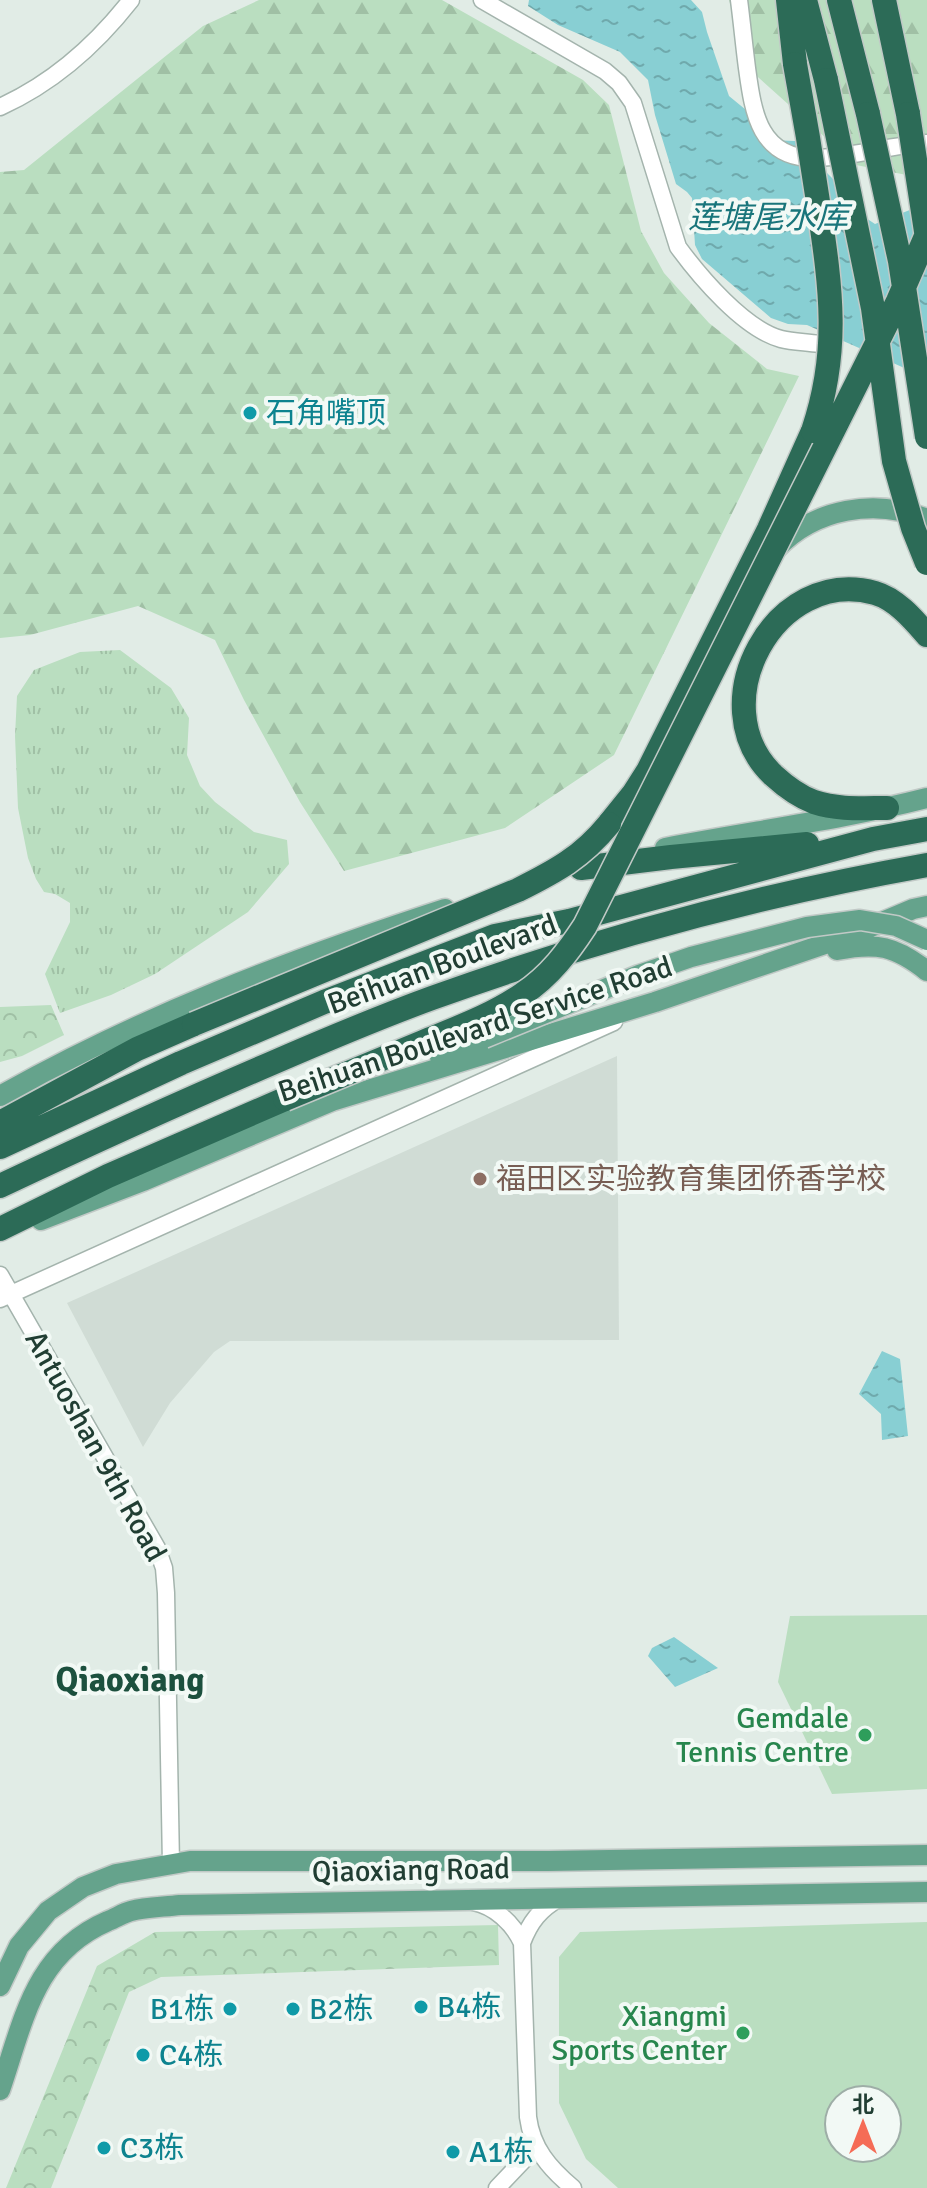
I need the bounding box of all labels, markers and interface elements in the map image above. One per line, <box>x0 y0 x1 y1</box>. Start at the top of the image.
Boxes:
water label: 莲塘尾水库 <box>688 198 853 237</box>
place label: 石角嘴顶 <box>266 395 386 432</box>
marker: 石角嘴顶 <box>241 404 259 422</box>
street label: Beihuan Boulevard <box>323 906 562 1023</box>
street label: Beihuan Boulevard Service Road <box>273 948 677 1111</box>
place label: 福田区实验教育集团侨香学校 <box>496 1161 886 1198</box>
marker: 福田区实验教育集团侨香学校 <box>471 1170 489 1188</box>
street label: Antuoshan 9th Road <box>17 1324 174 1568</box>
district label: Qiaoxiang <box>56 1659 204 1701</box>
place label: Gemdale Tennis Centre <box>676 1700 849 1771</box>
marker: Gemdale Tennis Centre <box>856 1726 874 1744</box>
street label: Qiaoxiang Road <box>312 1850 510 1891</box>
place label: B4栋 <box>437 1989 501 2026</box>
place label: B1栋 <box>150 1991 214 2028</box>
place label: B2栋 <box>309 1991 373 2028</box>
marker: B4栋 <box>412 1998 430 2016</box>
place label: Xiangmi Sports Center <box>551 1998 727 2069</box>
marker: B1栋 <box>221 2000 239 2018</box>
marker: B2栋 <box>284 2000 302 2018</box>
marker: Xiangmi Sports Center <box>734 2024 752 2042</box>
place label: C4栋 <box>159 2037 223 2074</box>
marker: C4栋 <box>134 2046 152 2064</box>
north arrow <box>823 2084 903 2164</box>
text: 北 <box>852 2091 874 2118</box>
place label: C3栋 <box>120 2130 184 2167</box>
place label: A1栋 <box>469 2134 534 2171</box>
marker: C3栋 <box>95 2139 113 2157</box>
marker: A1栋 <box>444 2143 462 2161</box>

